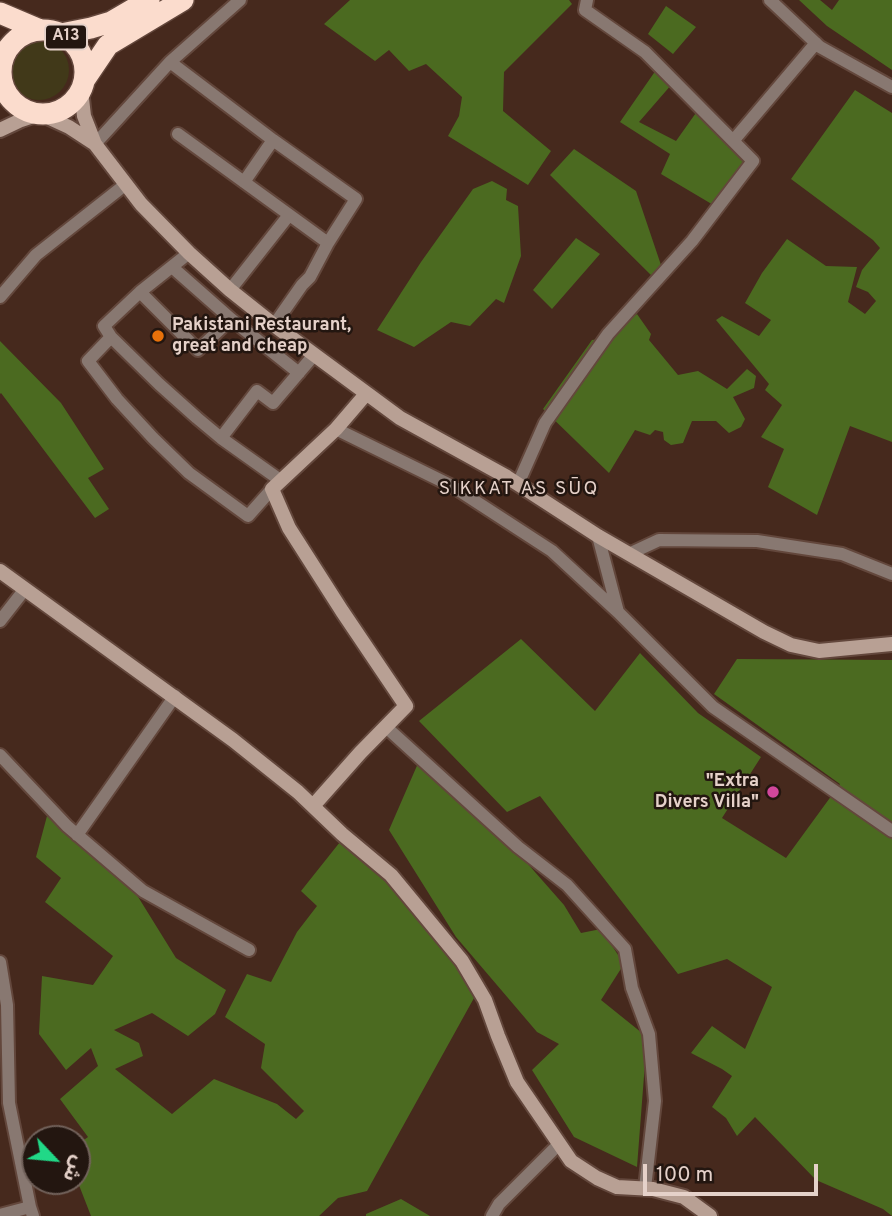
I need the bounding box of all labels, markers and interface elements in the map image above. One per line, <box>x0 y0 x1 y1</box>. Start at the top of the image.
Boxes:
road number: A13 <box>45 24 87 50</box>
place label: Pakistani Restaurant, great and cheap <box>172 315 351 358</box>
marker: Pakistani Restaurant, great and cheap <box>150 328 166 344</box>
district label: SIKKAT AS SŪQ <box>440 479 598 501</box>
place label: "Extra Divers Villa" <box>655 771 759 814</box>
marker: "Extra Divers Villa" <box>765 784 781 800</box>
north arrow <box>21 1125 91 1195</box>
scale bar <box>647 1150 822 1194</box>
text: ش <box>57 1151 90 1185</box>
text: 100 m <box>656 1162 713 1189</box>

